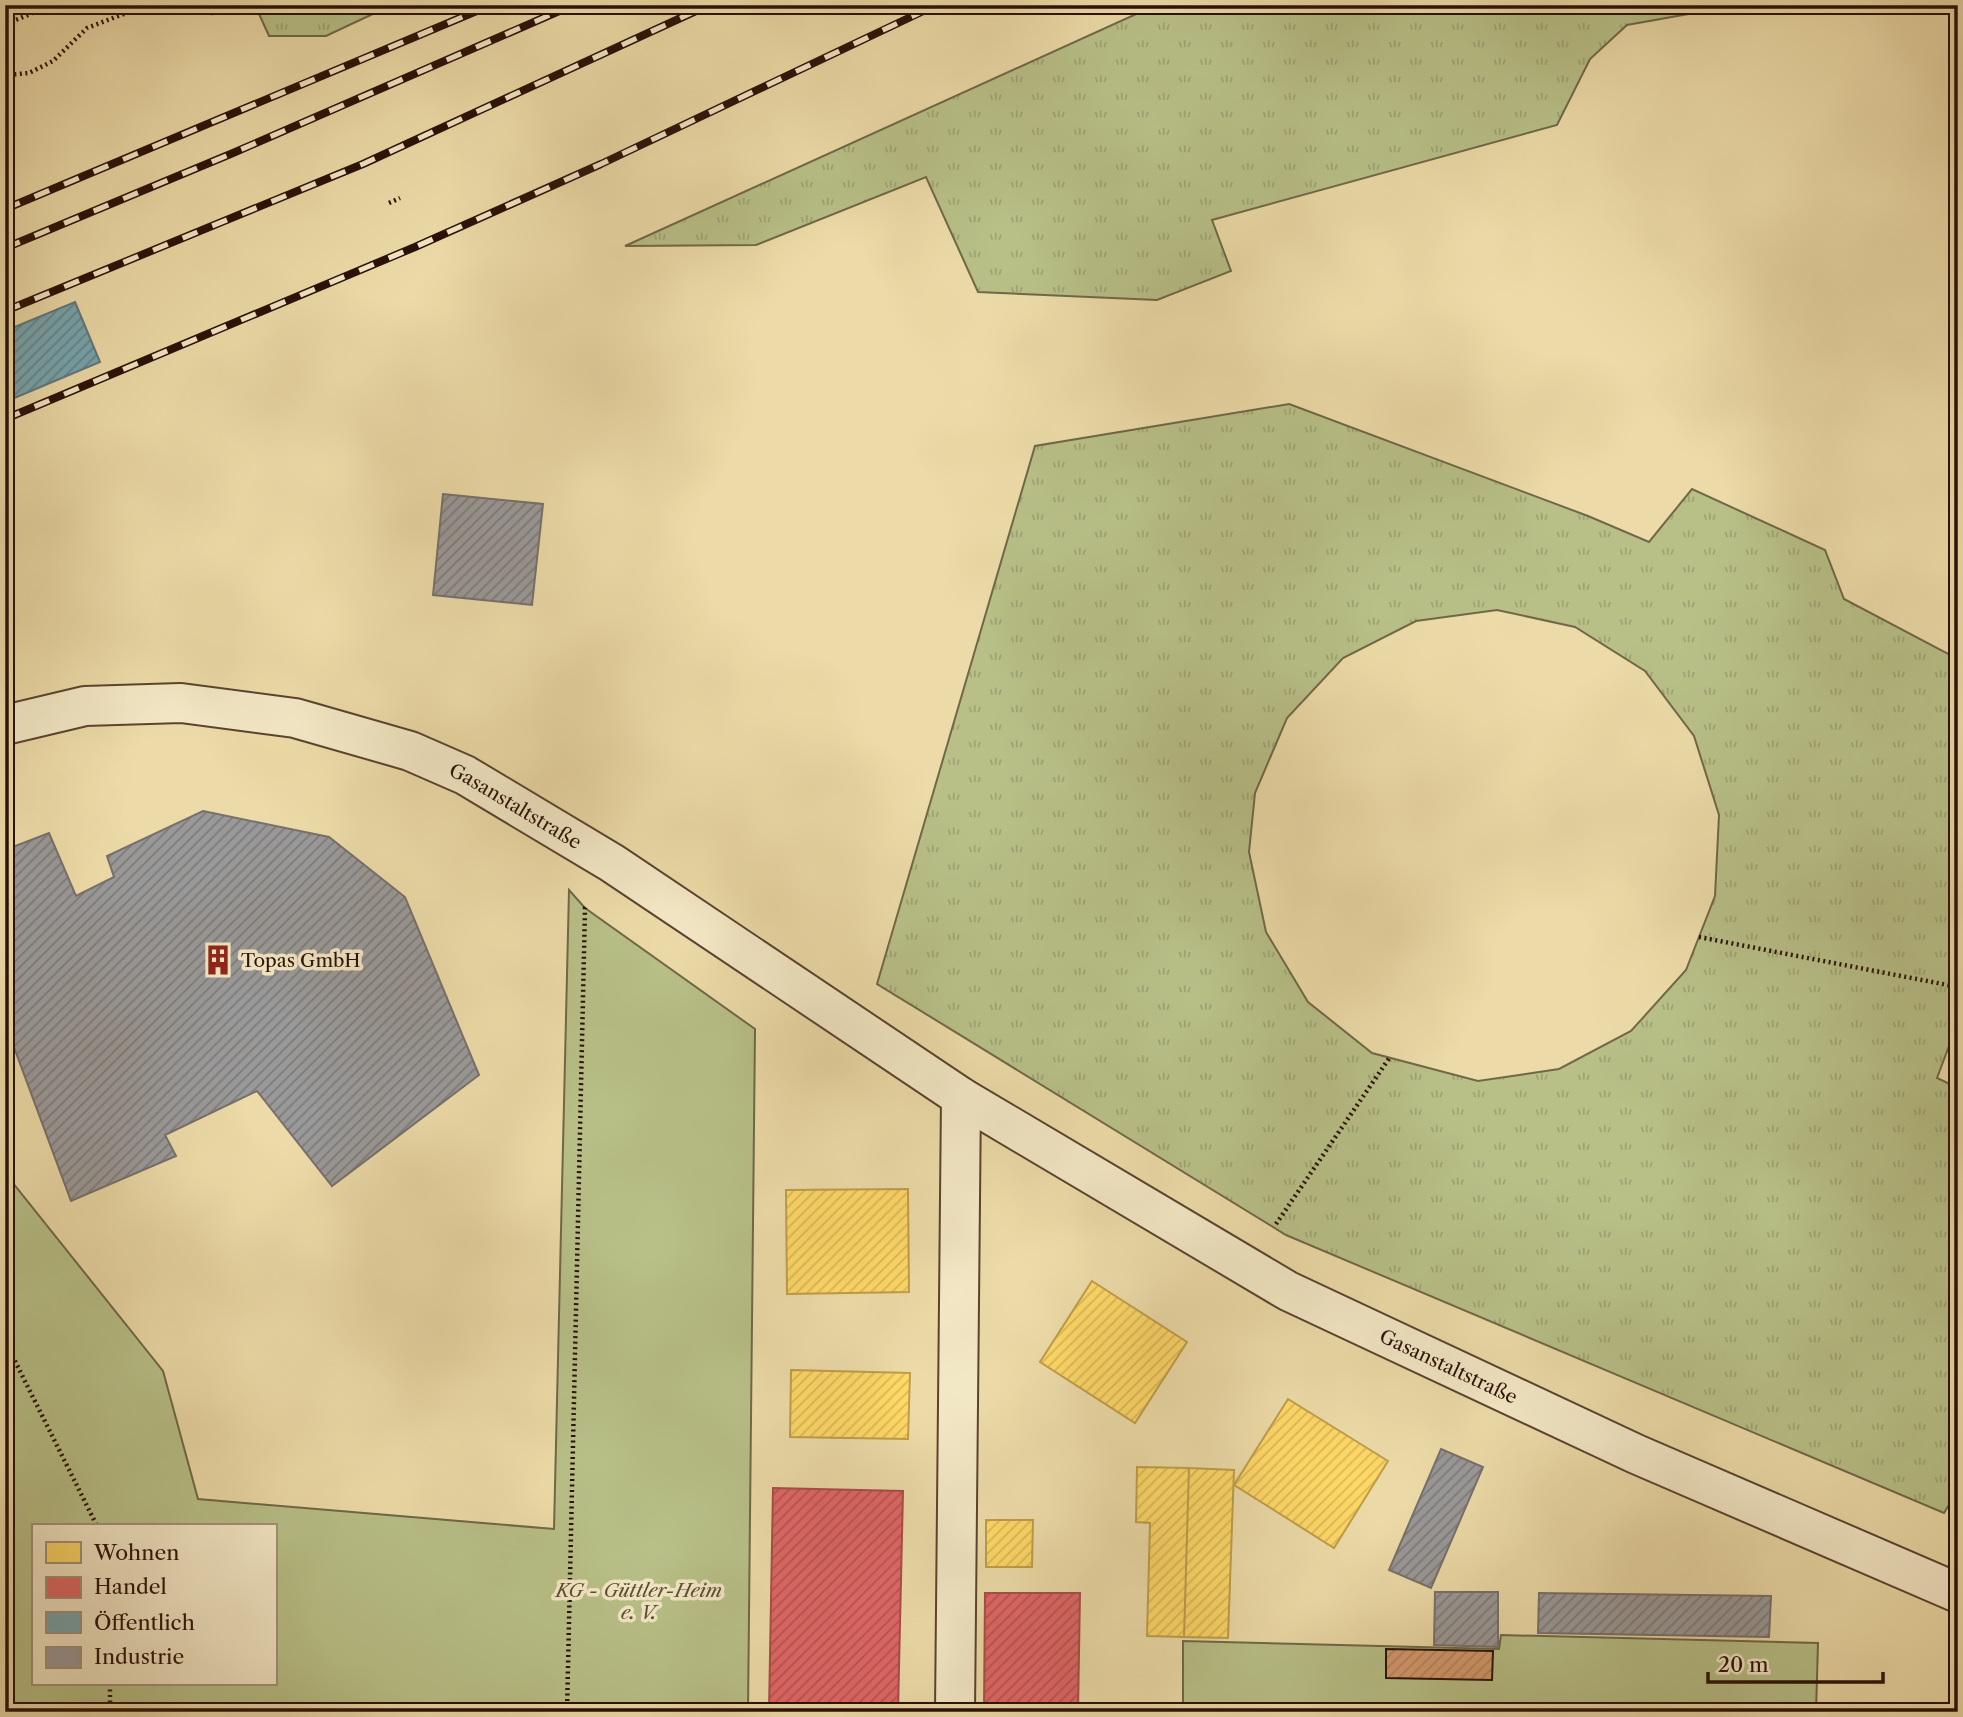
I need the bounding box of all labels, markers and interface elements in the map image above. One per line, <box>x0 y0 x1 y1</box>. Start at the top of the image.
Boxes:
street label: Gasanstaltstraße <box>446 758 586 854</box>
building icon: Topas GmbH <box>201 943 235 977</box>
place label: Topas GmbH <box>241 949 360 972</box>
street label: Gasanstaltstraße <box>1376 1324 1521 1408</box>
legend <box>32 1524 276 1686</box>
text: Wohnen <box>93 1540 179 1565</box>
text: Handel <box>94 1574 167 1599</box>
park label: KG - Güttler-Heim e. V. <box>554 1579 722 1624</box>
text: Öffentlich <box>94 1610 195 1635</box>
scale bar <box>1708 1640 1882 1684</box>
text: Industrie <box>94 1644 184 1669</box>
text: 20 m <box>1718 1652 1769 1677</box>

